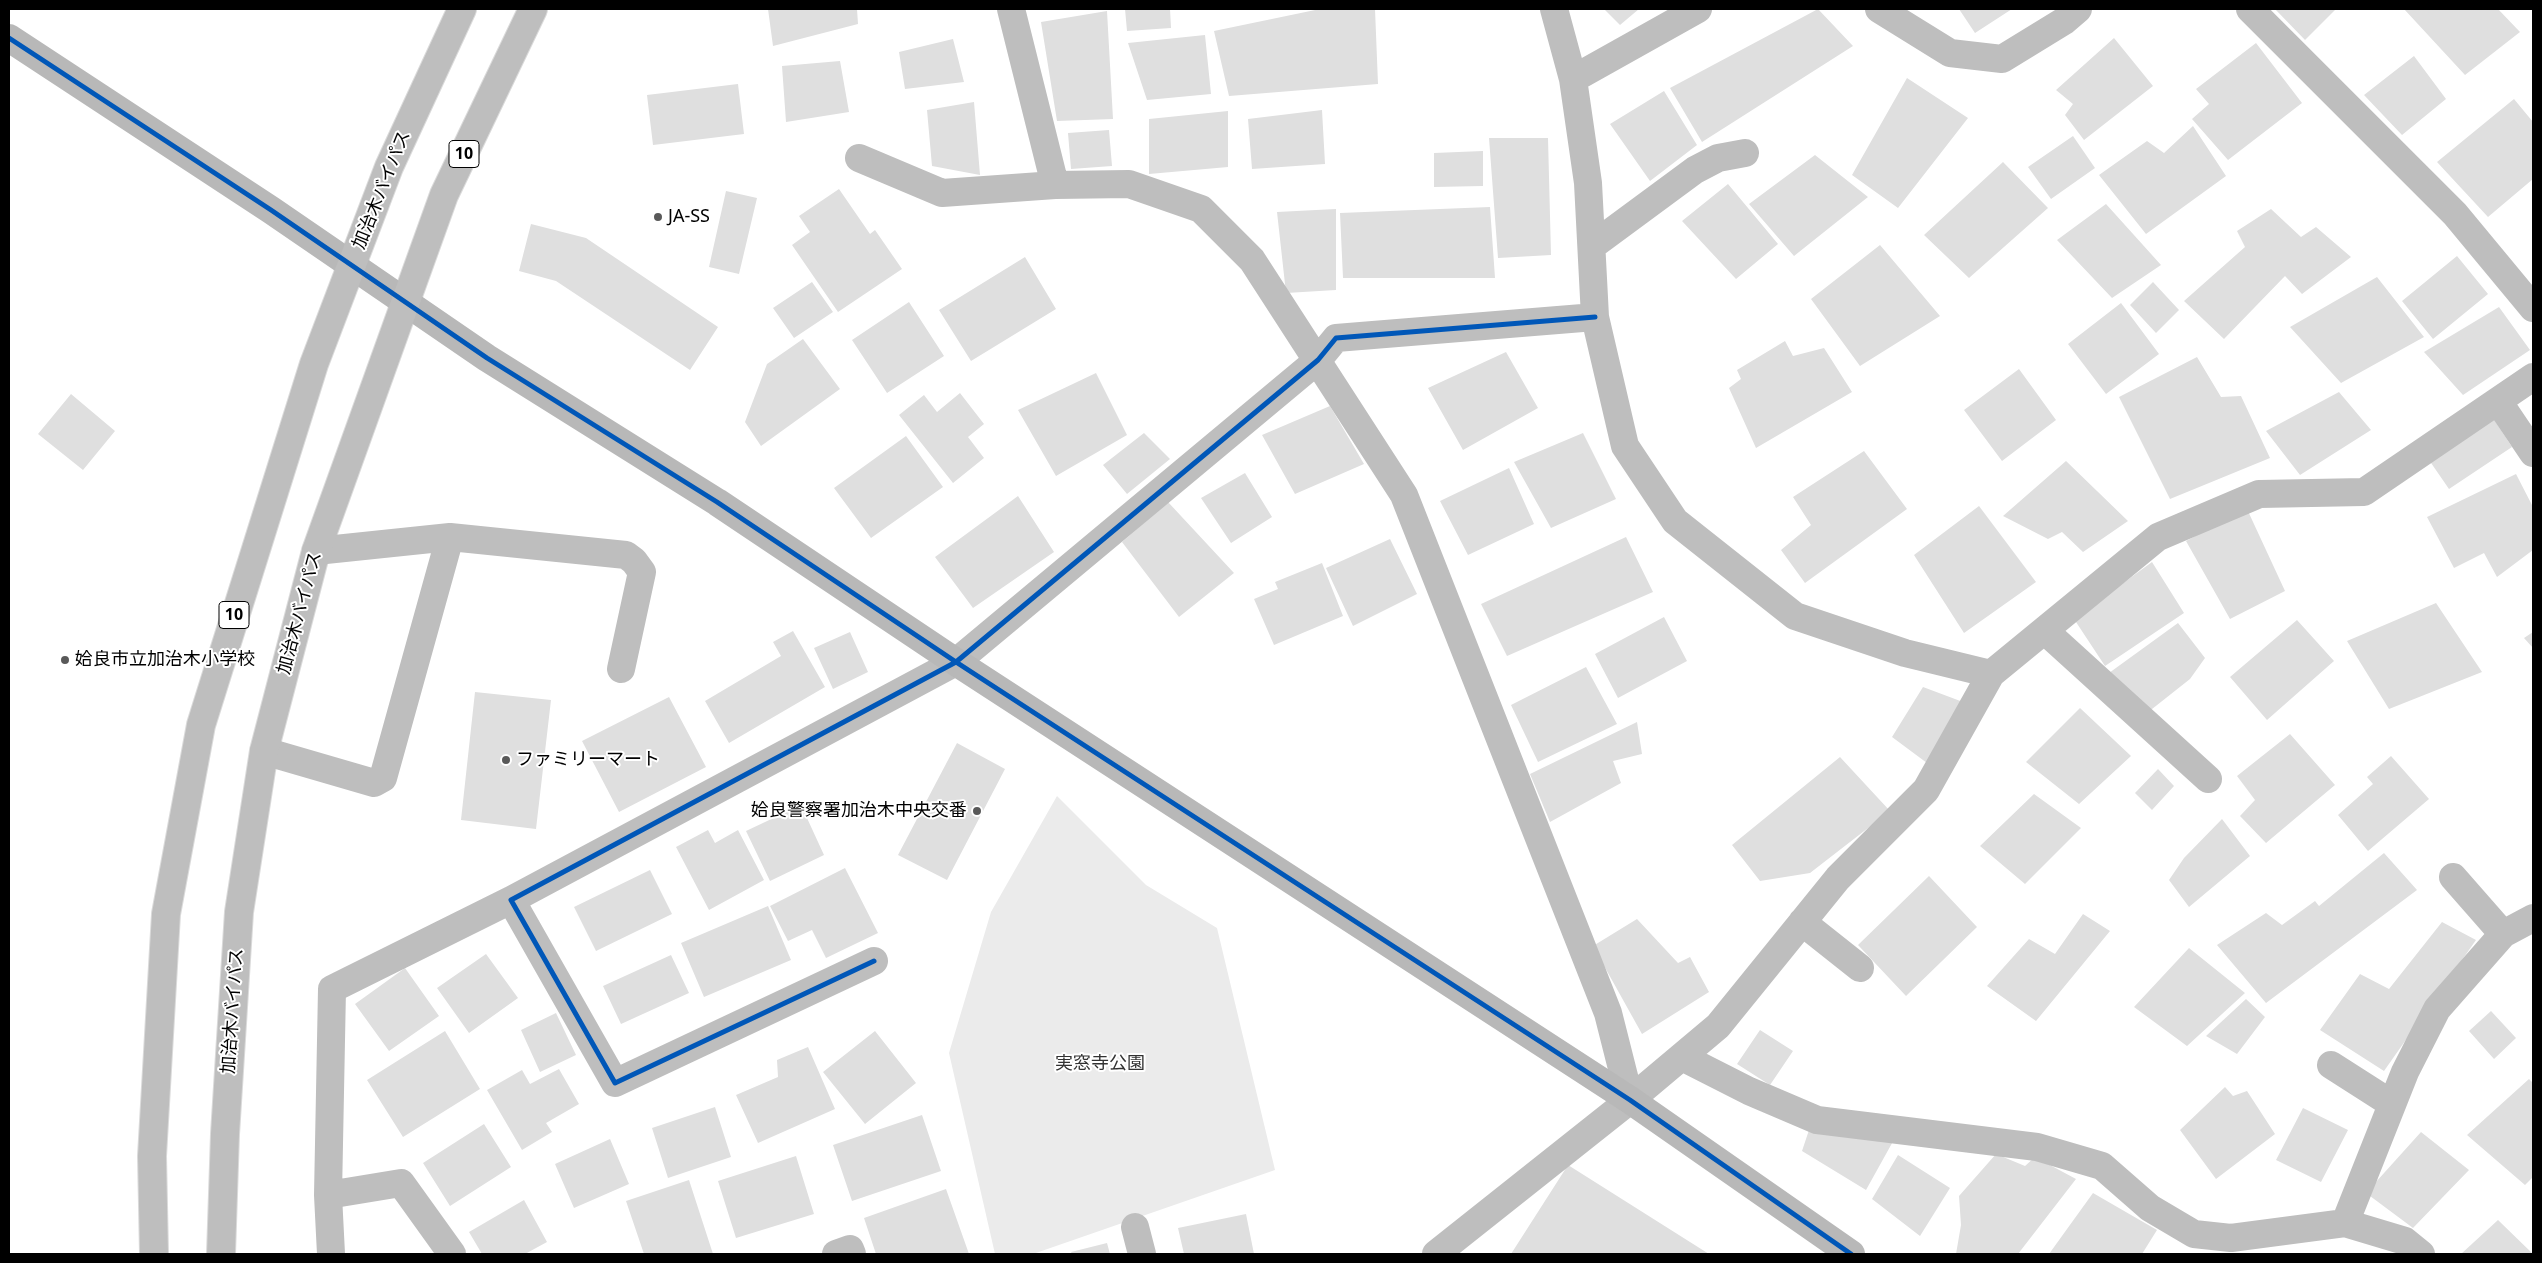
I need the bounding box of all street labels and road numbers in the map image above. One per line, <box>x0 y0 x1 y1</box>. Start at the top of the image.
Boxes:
street label: 加治木バイパス <box>348 128 416 252</box>
road number: 10 <box>449 140 479 168</box>
street label: 加治木バイパス <box>273 549 327 677</box>
road number: 10 <box>219 602 249 628</box>
street label: 加治木バイパス <box>218 947 248 1075</box>

